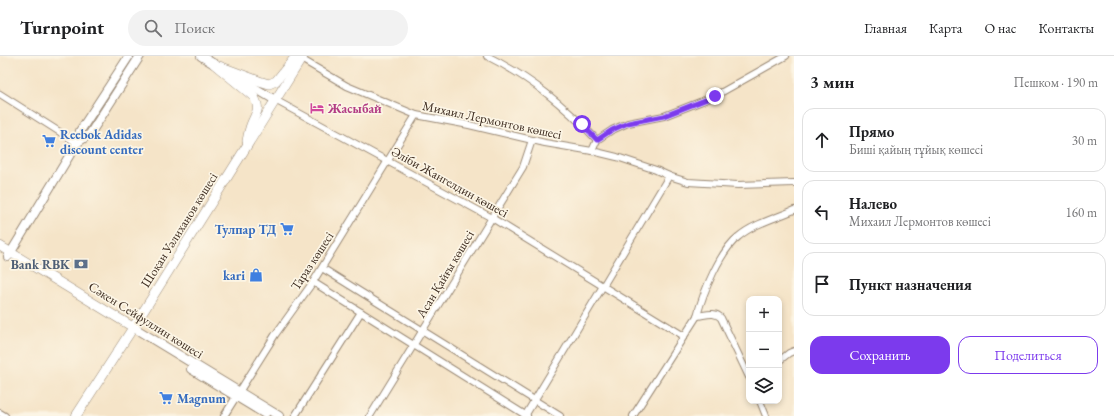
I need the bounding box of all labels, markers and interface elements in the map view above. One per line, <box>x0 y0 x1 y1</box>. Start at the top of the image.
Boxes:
search box <box>128 10 408 46</box>
text: Turnpoint <box>20 15 104 40</box>
icon: search <box>142 17 164 39</box>
text: Поиск <box>174 18 215 37</box>
text: Главная <box>864 19 907 37</box>
text: Карта <box>929 19 962 37</box>
text: О нас <box>984 19 1016 37</box>
text: Контакты <box>1038 19 1094 37</box>
text: 3 мин <box>810 71 854 93</box>
text: Пешком · 190 m <box>1014 74 1098 91</box>
route end <box>706 87 724 105</box>
street label: Михаил Лермонтов көшесі <box>421 97 563 143</box>
hotel icon: Жасыбай <box>309 100 325 116</box>
place label: Жасыбай <box>327 100 382 117</box>
route start <box>573 115 591 133</box>
text: Прямо <box>849 122 894 141</box>
place label: Reebok Adidas discount center <box>60 126 144 158</box>
icon: ahead <box>811 129 833 151</box>
text: 30 m <box>1072 132 1097 149</box>
supermarket icon: Reebok Adidas discount center <box>41 133 57 149</box>
text: Биші қайың тұйық көшесі <box>849 141 983 158</box>
street label: Әліби Жангелдин көшесі <box>389 143 511 221</box>
street label: Шоқан Уәлиханов көшесі <box>137 169 221 291</box>
text: Налево <box>849 194 897 213</box>
icon: left <box>811 201 833 223</box>
text: 160 m <box>1066 204 1097 221</box>
text: Михаил Лермонтов көшесі <box>849 213 991 230</box>
place label: Тулпар ТД <box>215 221 277 238</box>
supermarket icon: Тулпар ТД <box>279 221 295 237</box>
street label: Асан Қайғы көшесі <box>412 227 478 322</box>
street label: Тараз көшесі <box>287 229 337 293</box>
place label: Bank RBK <box>11 256 71 273</box>
bank icon: Bank RBK <box>73 256 89 272</box>
place label: kari <box>223 267 245 284</box>
shop icon: kari <box>248 267 264 283</box>
icon: arrive <box>811 273 833 295</box>
text: Пункт назначения <box>849 275 972 294</box>
street label: Сәкен Сейфуллин көшесі <box>85 278 207 362</box>
map controls <box>746 296 782 404</box>
button: + <box>746 296 782 332</box>
button: − <box>746 332 782 368</box>
button: Сохранить <box>810 336 950 374</box>
button: Поделиться <box>958 336 1098 374</box>
button: layers <box>746 368 782 404</box>
supermarket icon: Magnum <box>158 390 174 406</box>
place label: Magnum <box>177 390 226 407</box>

